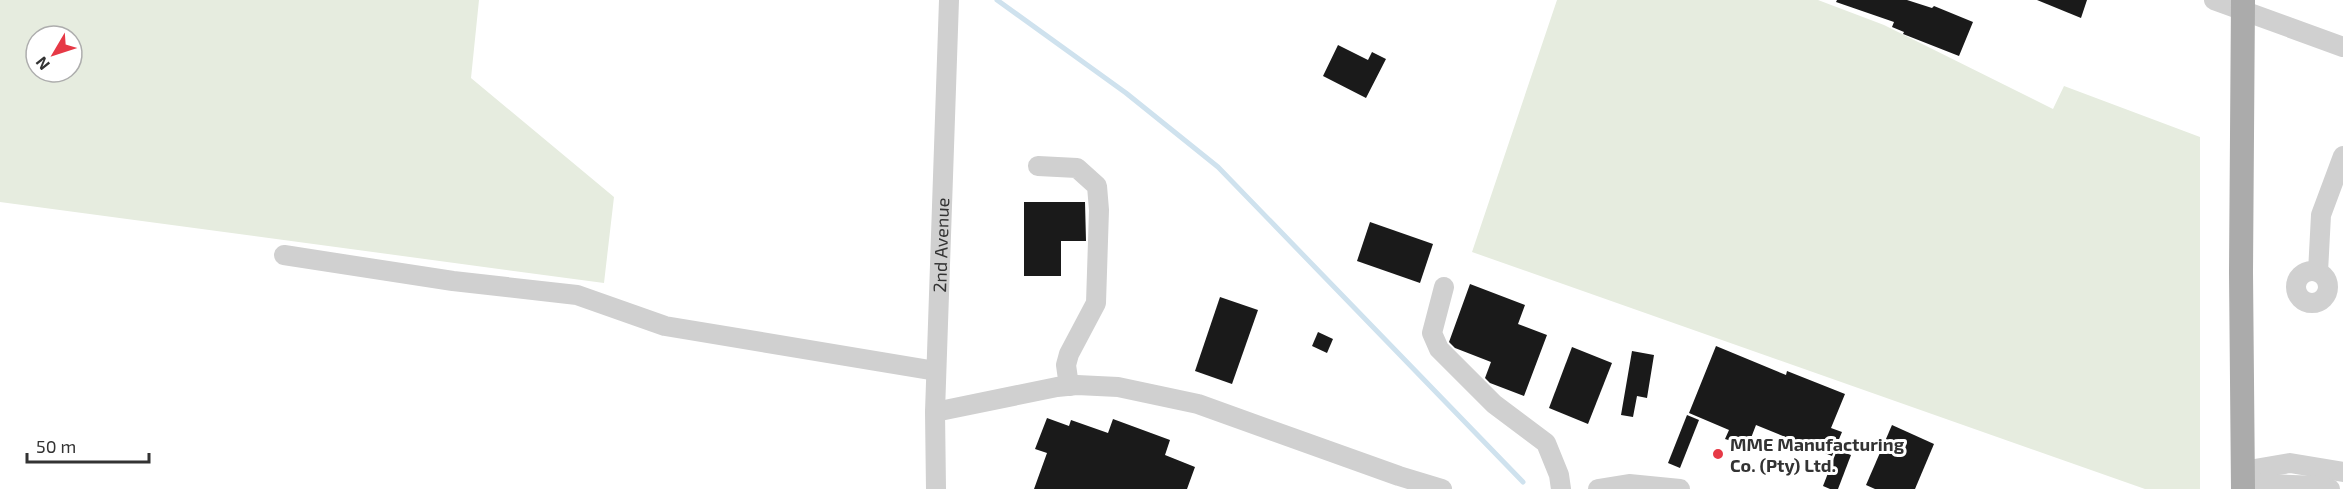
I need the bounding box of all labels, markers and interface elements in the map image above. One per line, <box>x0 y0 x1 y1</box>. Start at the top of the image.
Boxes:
north arrow <box>24 24 84 84</box>
text: N <box>31 53 53 74</box>
street label: 2nd Avenue <box>928 197 953 293</box>
scale bar <box>27 426 148 464</box>
place label: MME Manufacturing Co. (Pty) Ltd. <box>1730 433 1905 476</box>
text: 50 m <box>36 435 76 457</box>
marker: MME Manufacturing Co. (Pty) Ltd. <box>1711 447 1725 461</box>

